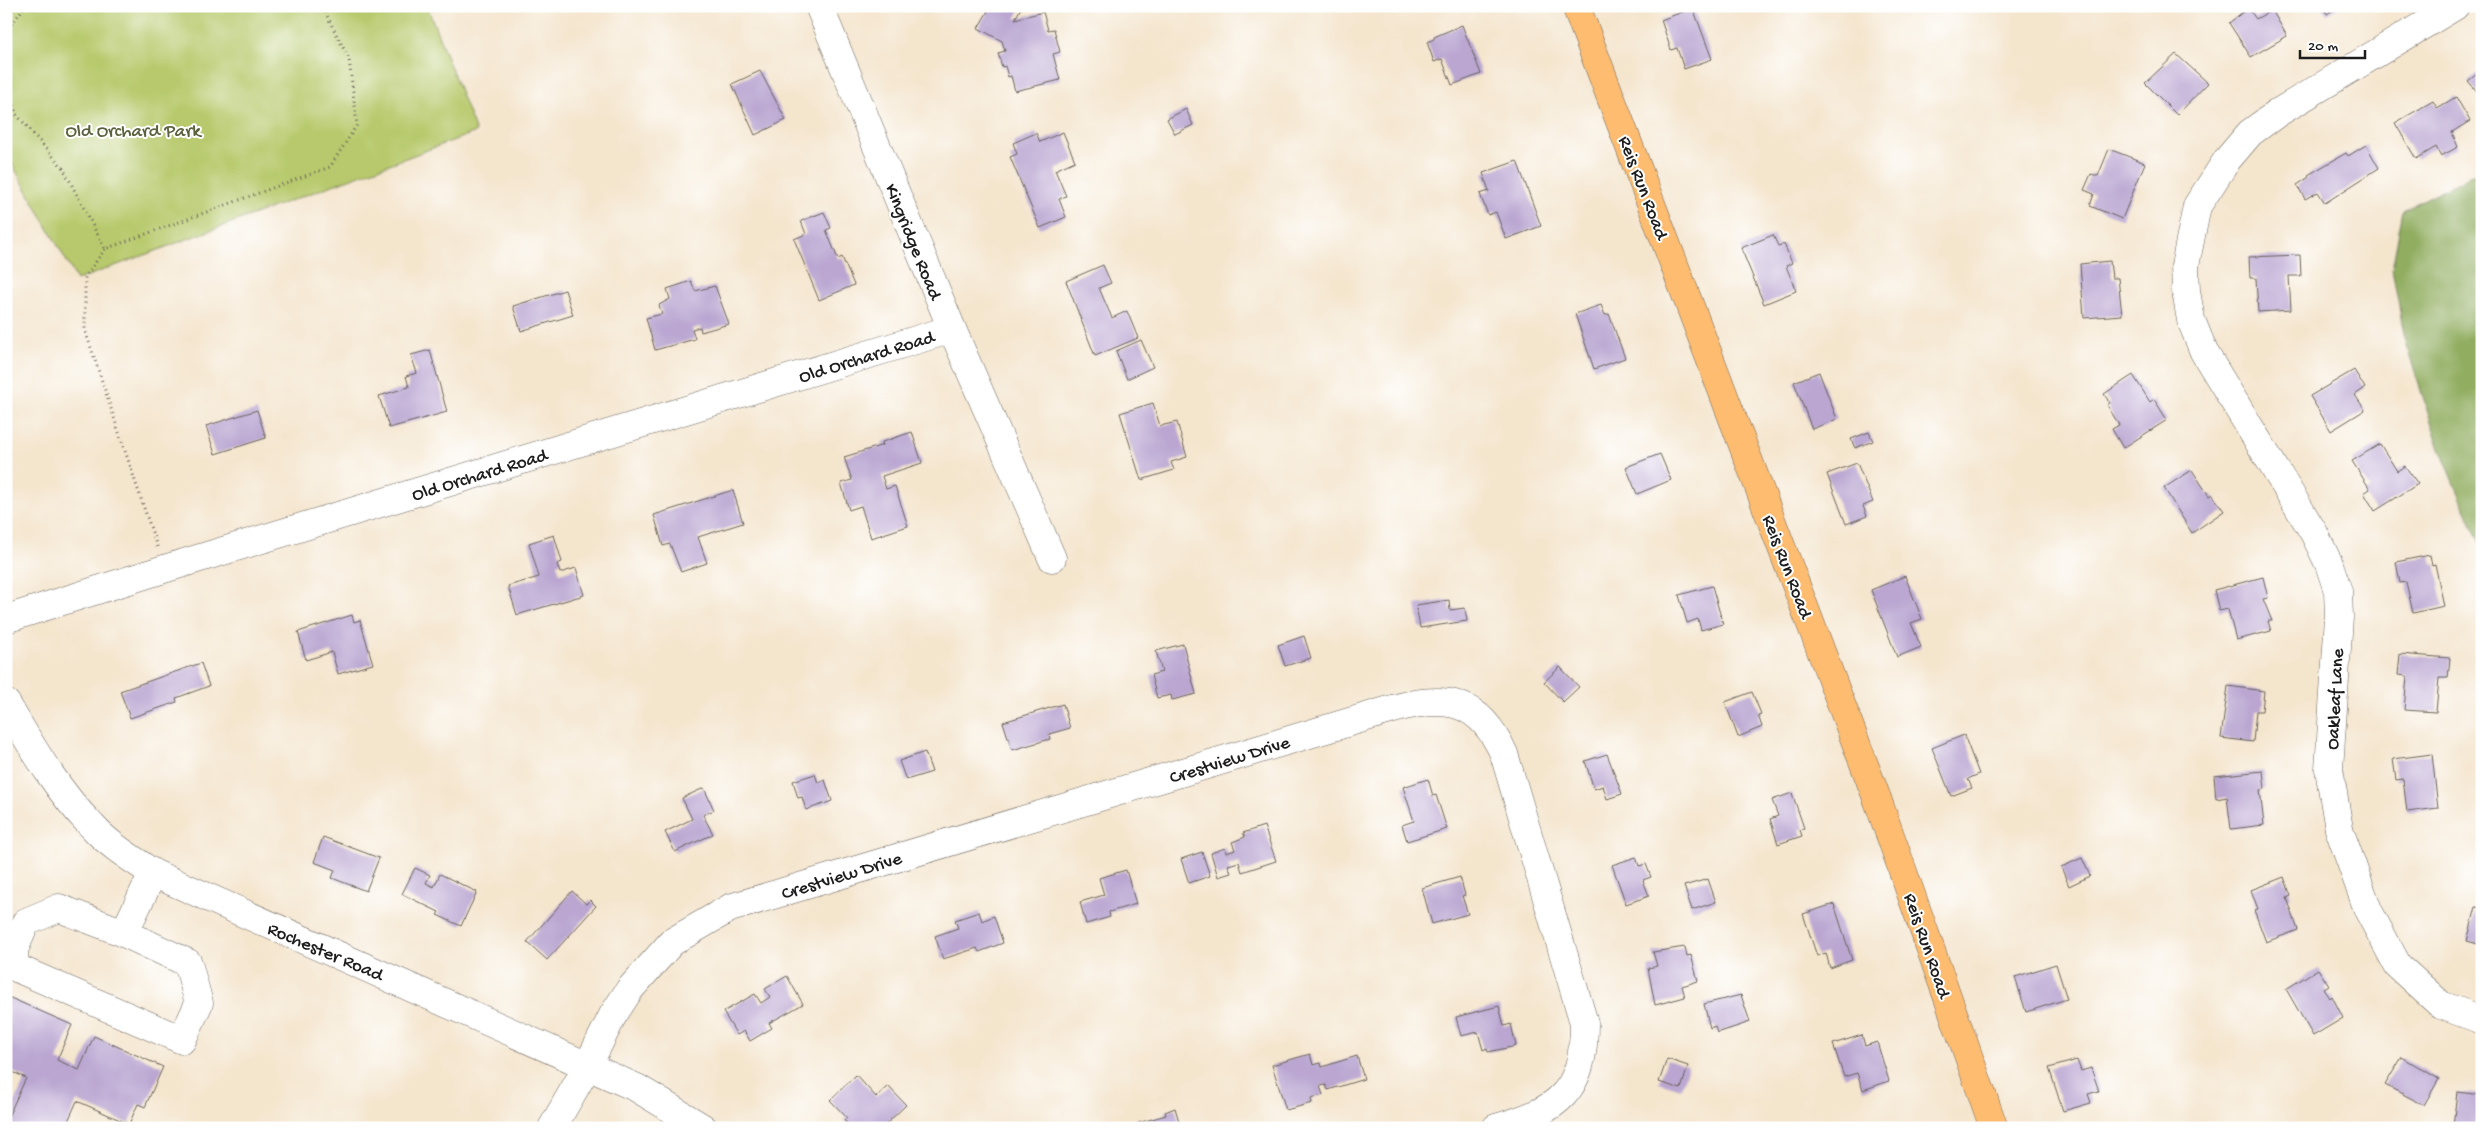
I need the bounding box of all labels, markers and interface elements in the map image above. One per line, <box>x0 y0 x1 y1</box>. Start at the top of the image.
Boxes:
scale bar <box>2300 28 2366 60</box>
text: 20 m <box>2308 38 2338 56</box>
park label: Old Orchard Park <box>65 121 202 144</box>
street label: Reis Run Road <box>1611 133 1673 245</box>
street label: Kingridge Road <box>878 181 946 305</box>
street label: Old Orchard Road <box>796 326 939 390</box>
street label: Old Orchard Road <box>409 444 552 508</box>
street label: Reis Run Road <box>1755 512 1817 624</box>
street label: Oakleaf Lane <box>2322 648 2351 751</box>
street label: Crestview Drive <box>1167 732 1293 791</box>
street label: Crestview Drive <box>779 848 905 907</box>
street label: Reis Run Road <box>1897 891 1955 1003</box>
street label: Rochester Road <box>263 918 388 989</box>

